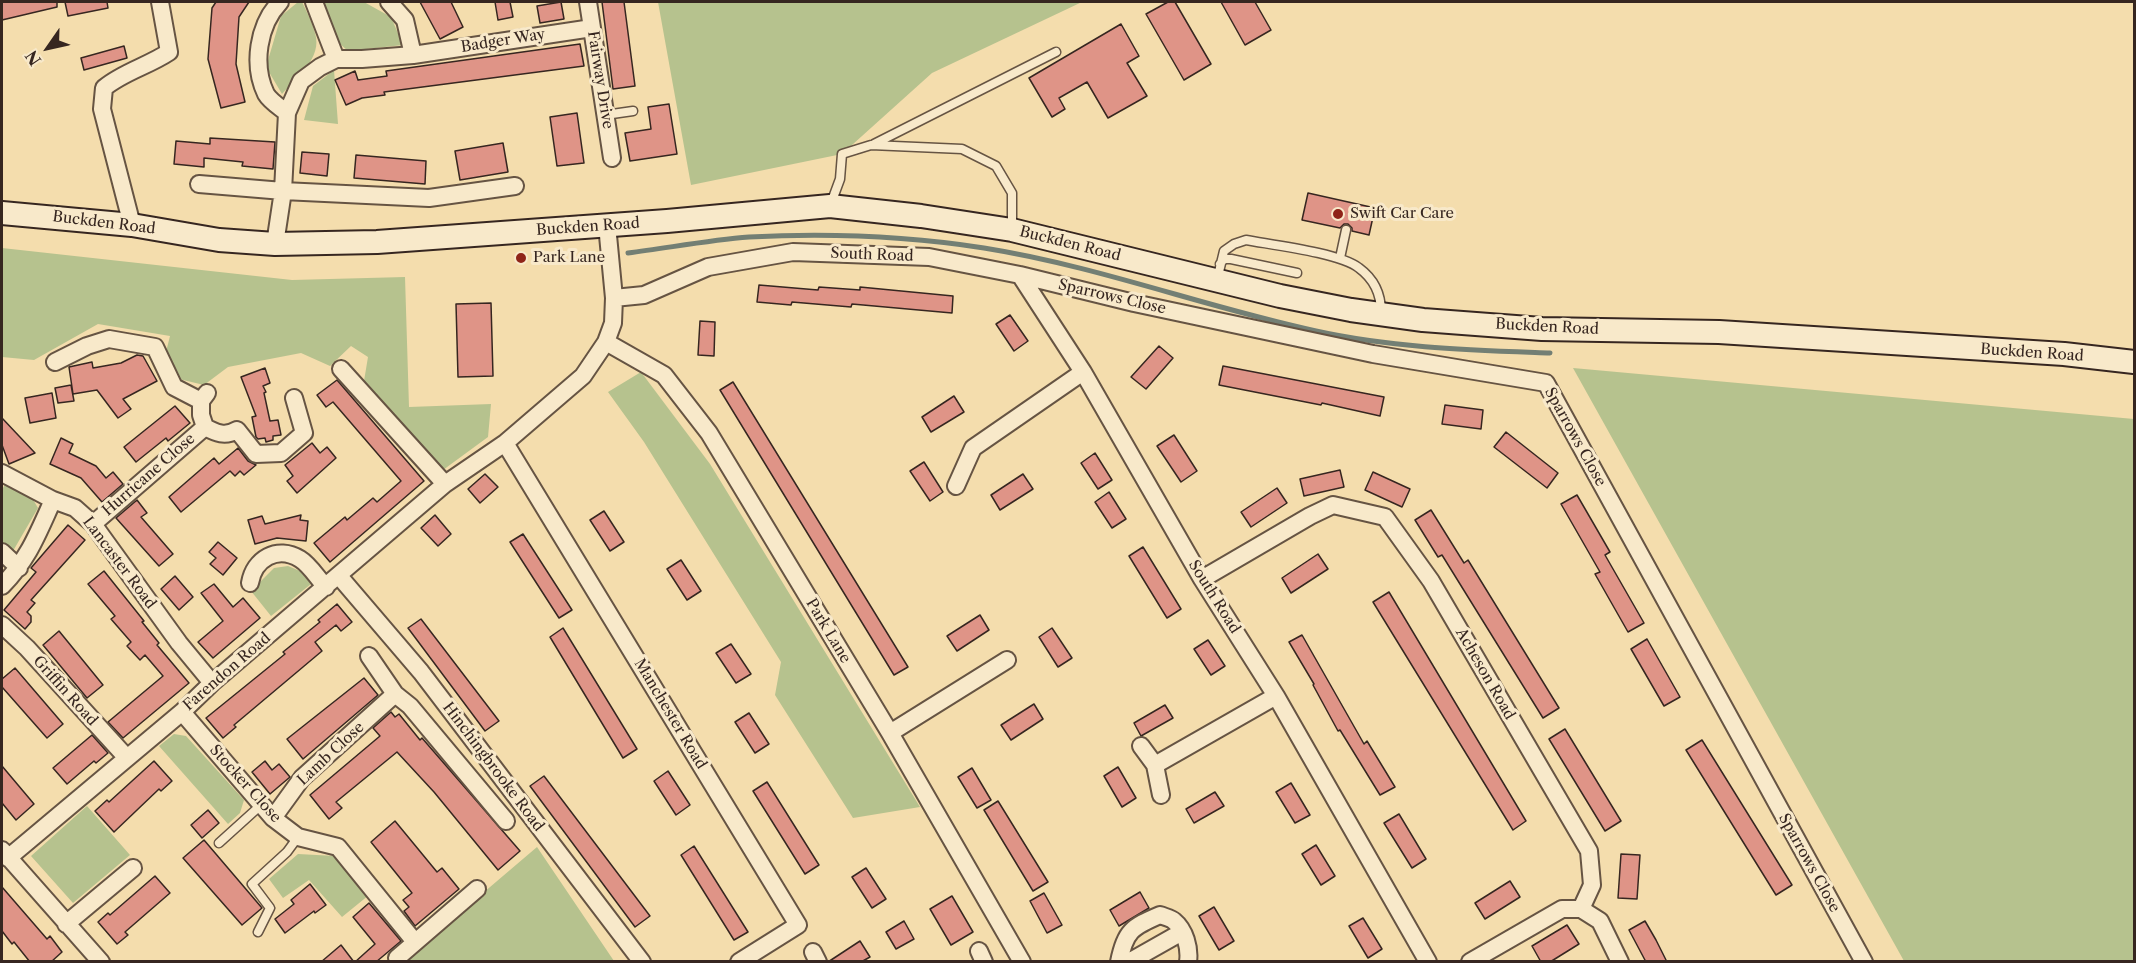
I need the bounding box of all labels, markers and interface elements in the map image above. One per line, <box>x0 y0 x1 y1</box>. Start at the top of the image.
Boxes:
north arrow <box>18 18 78 78</box>
street label: Badger Way <box>460 25 546 57</box>
street label: Fairway Drive <box>583 30 617 130</box>
text: N <box>21 47 45 69</box>
place label: Swift Car Care <box>1350 205 1454 223</box>
marker: Swift Car Care <box>1331 207 1345 221</box>
street label: Buckden Road <box>51 208 157 238</box>
street label: Buckden Road <box>536 214 640 240</box>
street label: Buckden Road <box>1018 223 1122 265</box>
street label: South Road <box>830 245 914 265</box>
place label: Park Lane <box>533 249 605 267</box>
marker: Park Lane <box>514 251 528 265</box>
street label: Sparrows Close <box>1056 276 1168 318</box>
street label: Buckden Road <box>1495 315 1599 339</box>
street label: Buckden Road <box>1980 340 2084 366</box>
street label: Sparrows Close <box>1540 384 1610 490</box>
street label: Hurricane Close <box>99 430 199 520</box>
street label: Lancaster Road <box>79 513 159 613</box>
street label: South Road <box>1184 557 1244 637</box>
street label: Park Lane <box>802 595 854 667</box>
street label: Acheson Road <box>1452 625 1518 723</box>
street label: Farendon Road <box>180 629 274 715</box>
street label: Griffin Road <box>29 652 101 730</box>
street label: Manchester Road <box>630 656 710 772</box>
street label: Hinchingbrooke Road <box>439 699 547 835</box>
street label: Lamb Close <box>294 718 368 790</box>
street label: Stocker Close <box>205 741 285 827</box>
street label: Sparrows Close <box>1774 810 1844 916</box>

